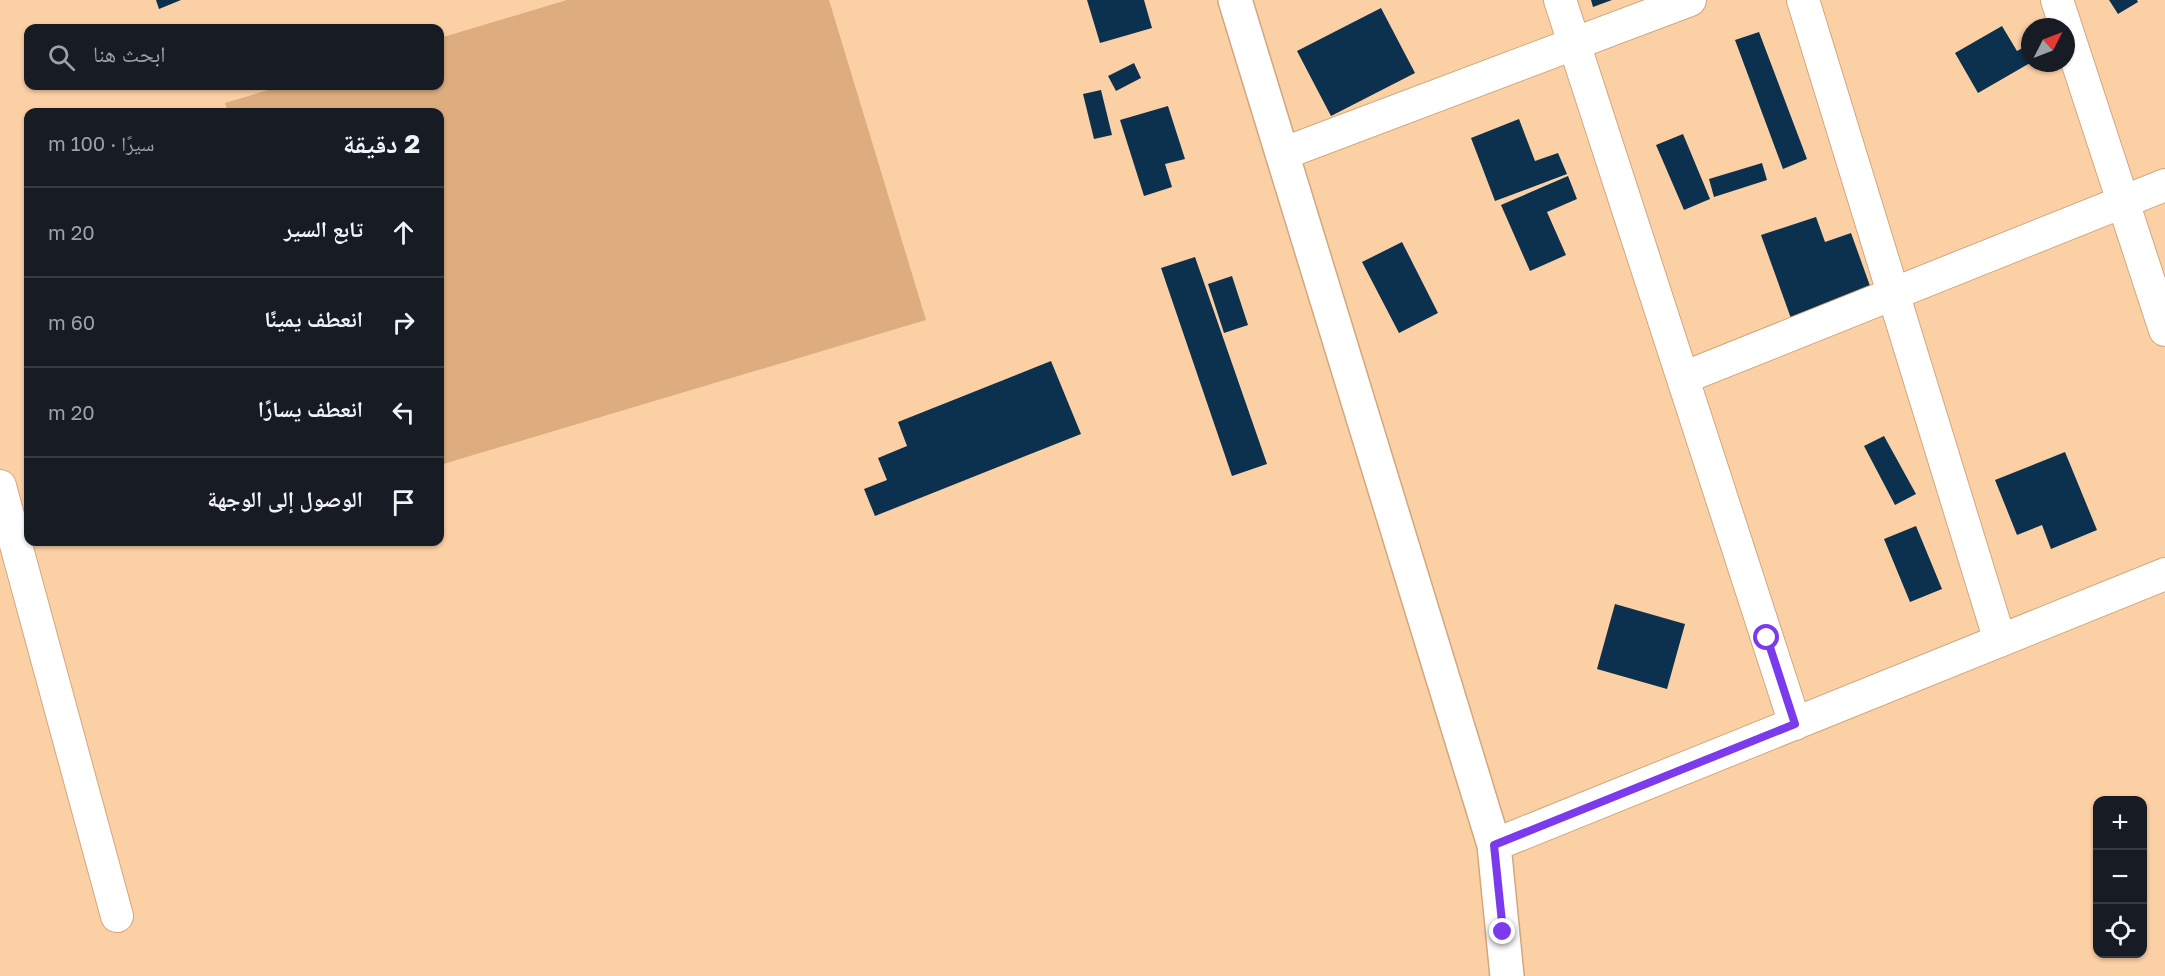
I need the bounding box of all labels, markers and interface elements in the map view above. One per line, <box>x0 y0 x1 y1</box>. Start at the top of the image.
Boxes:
north arrow <box>2021 18 2075 72</box>
search box <box>24 24 444 90</box>
text: ابحث هنا <box>93 40 166 67</box>
icon: search <box>45 41 78 74</box>
text: 2 دقيقة <box>343 128 420 159</box>
text: سيرًا · 100 m <box>48 131 154 155</box>
text: تابع السير <box>284 215 363 242</box>
icon: ahead <box>387 216 420 249</box>
text: 20 m <box>48 220 95 244</box>
text: انعطف يمينًا <box>264 305 363 332</box>
icon: right <box>387 306 420 339</box>
text: 60 m <box>48 310 95 334</box>
text: انعطف يسارًا <box>258 395 363 422</box>
icon: left <box>387 396 420 429</box>
text: 20 m <box>48 400 95 424</box>
text: الوصول إلى الوجهة <box>207 485 363 512</box>
icon: arrive <box>387 486 420 519</box>
route start <box>1753 624 1779 650</box>
map controls <box>2093 796 2147 958</box>
button: + <box>2093 796 2147 850</box>
button: − <box>2093 850 2147 904</box>
button: locate <box>2093 904 2147 958</box>
route end <box>1489 918 1515 944</box>

